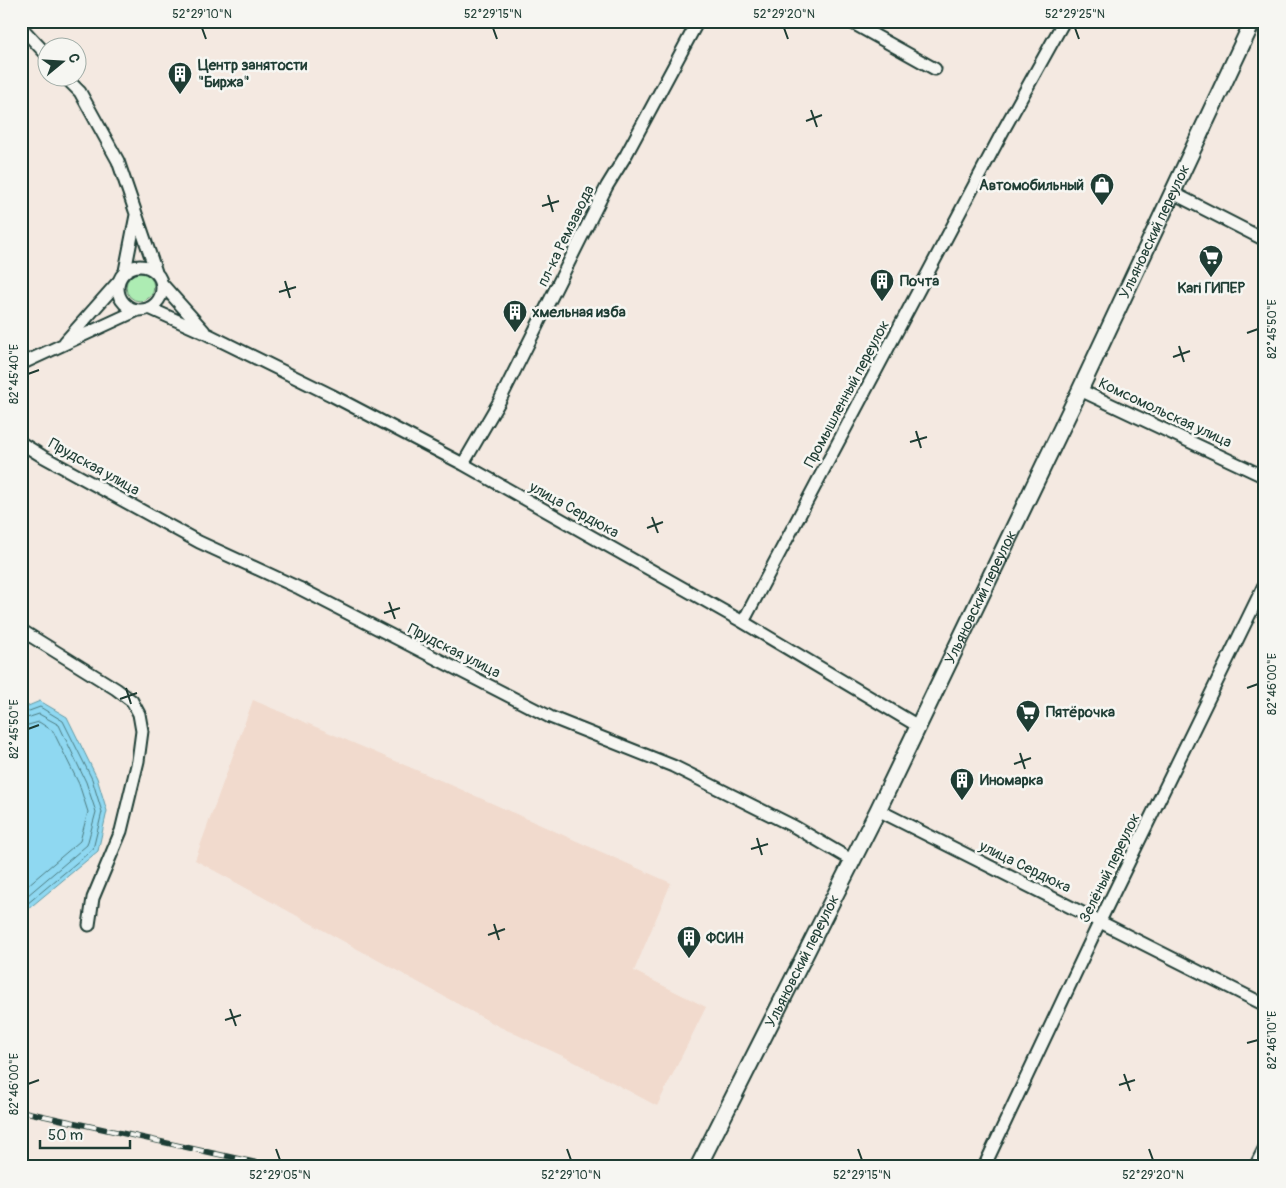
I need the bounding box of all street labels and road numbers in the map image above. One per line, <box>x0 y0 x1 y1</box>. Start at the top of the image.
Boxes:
street label: Ульяновский переулок <box>1115 161 1194 302</box>
street label: пл-ка Ремзавода <box>533 182 599 290</box>
street label: Промышленный переулок <box>800 317 894 471</box>
street label: Комсомольская улица <box>1095 374 1235 452</box>
street label: Прудская улица <box>45 434 143 500</box>
street label: улица Сердюка <box>525 477 622 542</box>
street label: Ульяновский переулок <box>940 527 1021 667</box>
street label: Прудская улица <box>404 619 504 683</box>
street label: Зелёный переулок <box>1075 810 1145 926</box>
street label: улица Сердюка <box>975 836 1074 897</box>
street label: Ульяновский переулок <box>761 891 843 1030</box>

